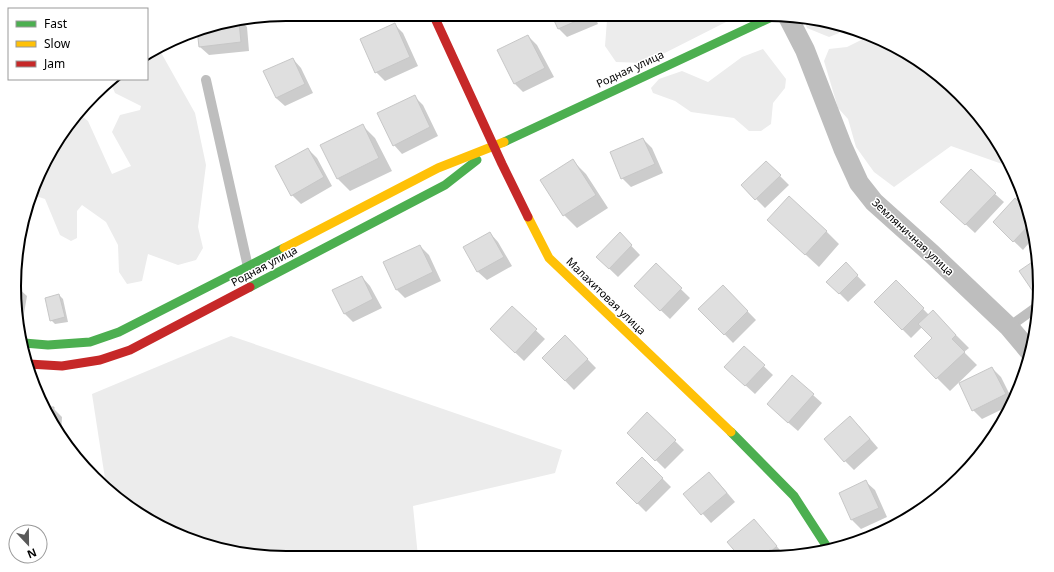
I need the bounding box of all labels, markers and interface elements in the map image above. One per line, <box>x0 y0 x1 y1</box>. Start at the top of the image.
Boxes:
legend <box>8 8 148 80</box>
text: Fast <box>44 15 68 32</box>
text: Slow <box>44 35 71 52</box>
street label: Родная улица <box>594 46 666 91</box>
text: Jam <box>43 55 65 72</box>
street label: Земляничная улица <box>869 195 958 279</box>
street label: Родная улица <box>228 242 299 289</box>
street label: Малахитовая улица <box>563 254 649 338</box>
north arrow <box>8 524 48 564</box>
text: N <box>25 545 39 562</box>

